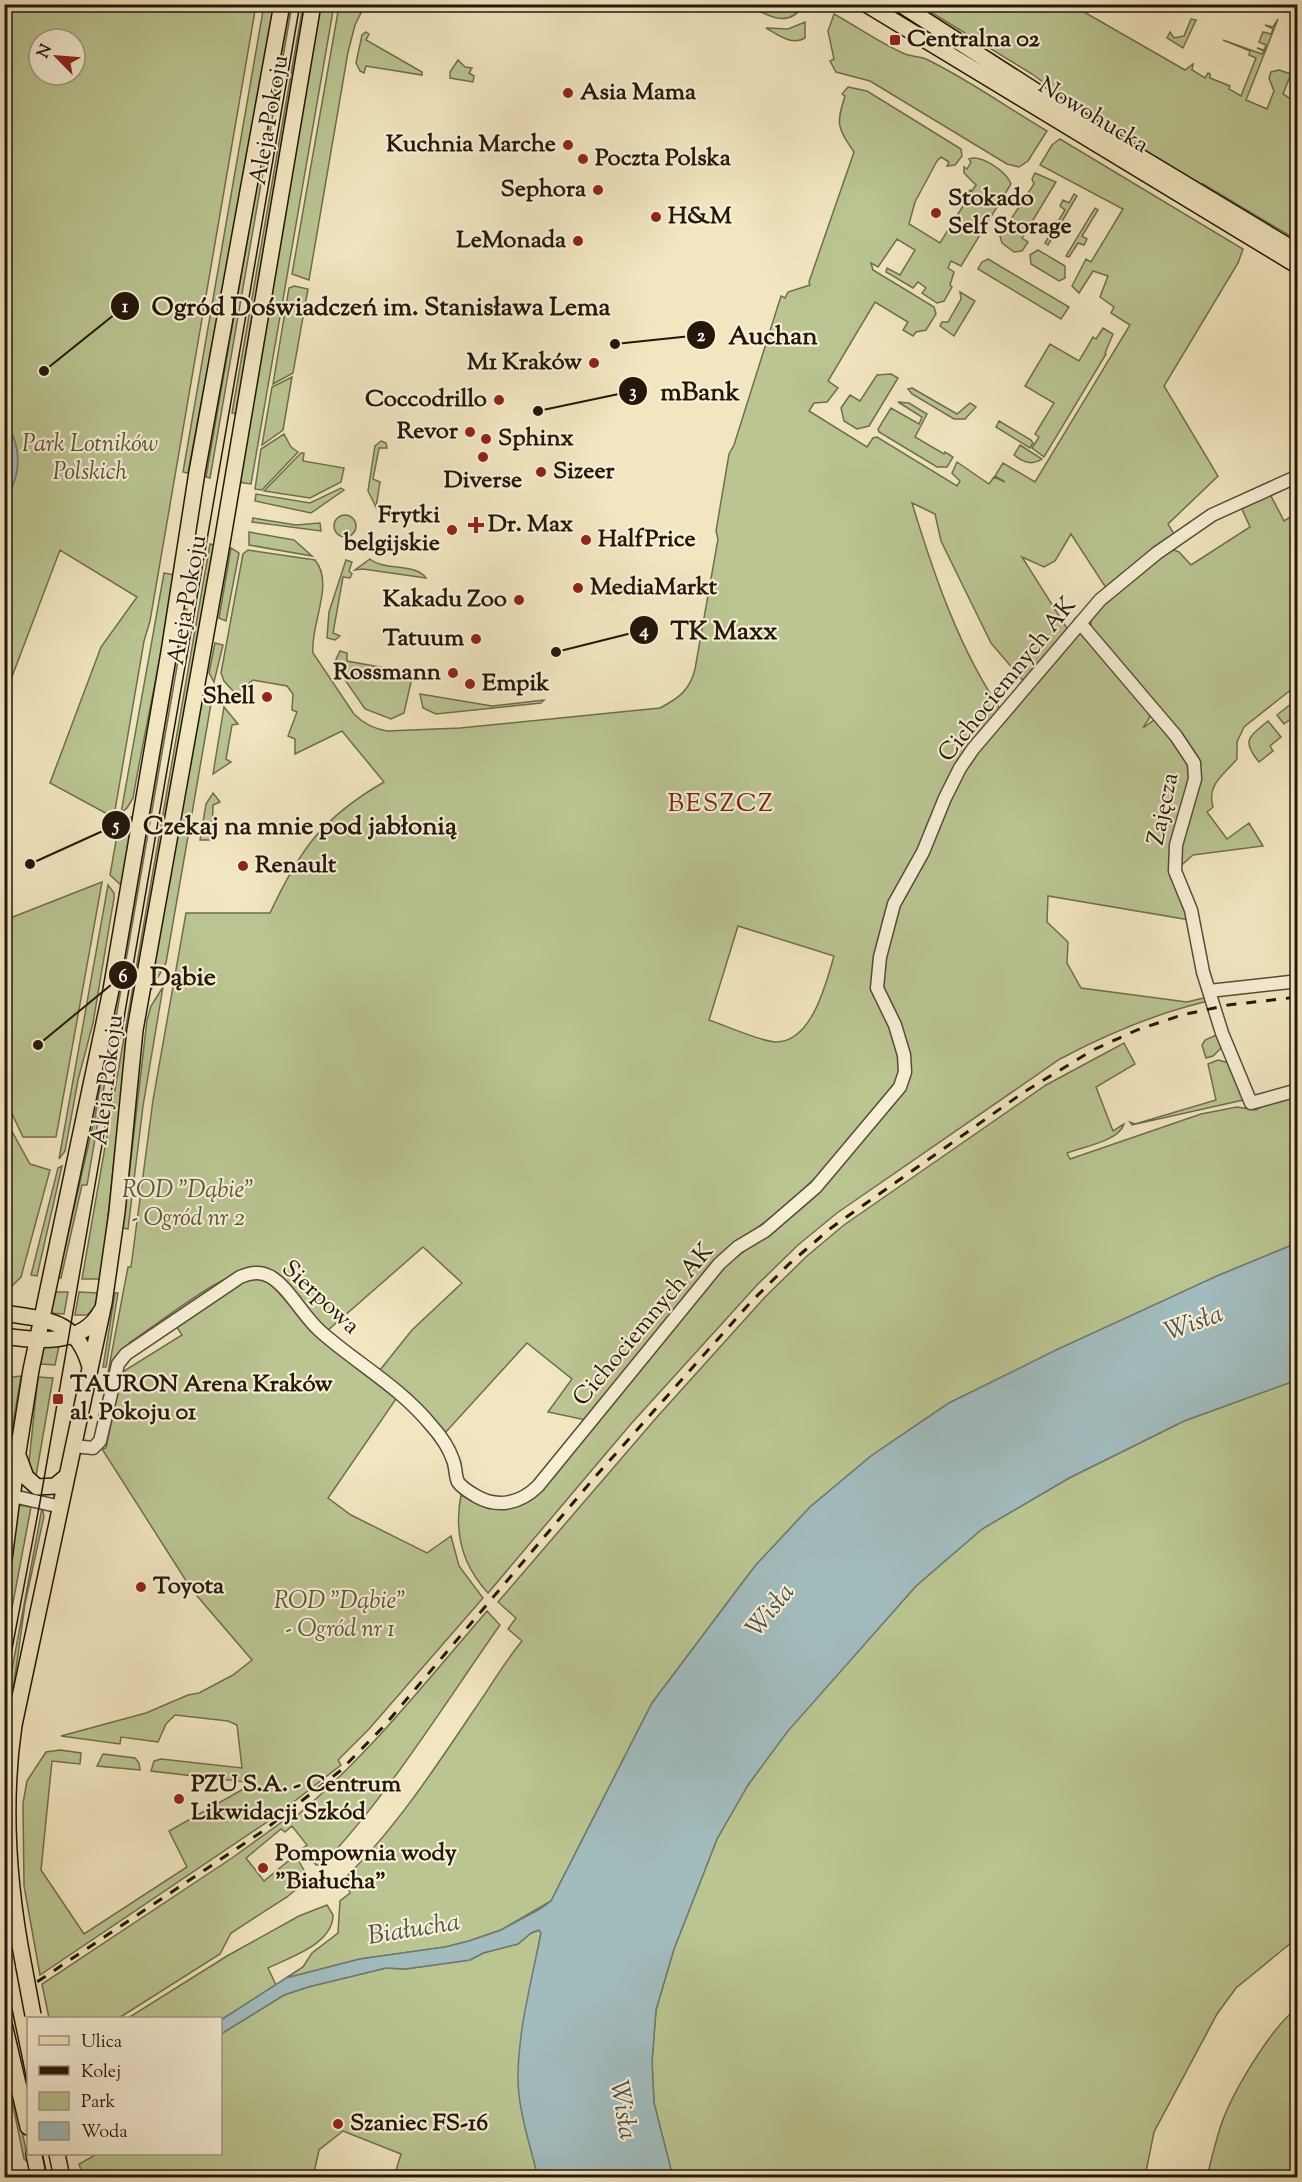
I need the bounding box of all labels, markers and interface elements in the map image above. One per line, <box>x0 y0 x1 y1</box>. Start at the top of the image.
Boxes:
place label: Centralna 02 <box>907 23 1041 57</box>
north arrow <box>27 27 87 87</box>
marker: Centralna 02 <box>888 33 902 47</box>
text: N <box>33 41 59 62</box>
street label: Aleja Pokoju <box>242 52 298 188</box>
street label: Nowohucka <box>1031 69 1155 163</box>
place label: Asia Mama <box>580 76 697 110</box>
marker: Asia Mama <box>561 86 575 100</box>
place label: Kuchnia Marche <box>386 128 556 162</box>
marker: Kuchnia Marche <box>561 138 575 152</box>
place label: Poczta Polska <box>595 142 732 176</box>
marker: Poczta Polska <box>576 152 590 166</box>
place label: Sephora <box>501 173 587 207</box>
place label: Stokado Self Storage <box>948 182 1072 244</box>
marker: Sephora <box>591 183 605 197</box>
place label: H&M <box>668 200 733 234</box>
marker: Stokado Self Storage <box>929 206 943 220</box>
marker: H&M <box>649 210 663 224</box>
place label: LeMonada <box>456 224 567 258</box>
marker: LeMonada <box>571 234 585 248</box>
callout: Ogród Doświadczeń im. Stanisława Lema <box>110 284 623 328</box>
text: Ogród Doświadczeń im. Stanisława Lema <box>151 290 611 327</box>
text: 1 <box>122 295 129 321</box>
callout: Auchan <box>686 313 829 357</box>
text: Auchan <box>728 319 818 356</box>
text: 2 <box>697 324 706 350</box>
place label: M1 Kraków <box>467 346 582 380</box>
marker: M1 Kraków <box>587 356 601 370</box>
callout: mBank <box>618 369 751 413</box>
text: mBank <box>660 375 741 412</box>
text: 3 <box>629 380 637 406</box>
place label: Coccodrillo <box>365 383 487 417</box>
marker: Coccodrillo <box>492 393 506 407</box>
place label: Revor <box>397 415 459 449</box>
place label: Sphinx <box>498 422 574 456</box>
marker: Revor <box>463 425 477 439</box>
park label: Park Lotników Polskich <box>22 428 158 490</box>
marker: Sphinx <box>479 432 493 446</box>
marker: Diverse <box>476 450 490 464</box>
place label: Sizeer <box>553 455 616 489</box>
place label: Diverse <box>444 464 522 498</box>
marker: Sizeer <box>534 465 548 479</box>
place label: Frytki belgijskie <box>343 499 440 561</box>
place label: Dr. Max <box>488 508 573 542</box>
marker: Dr. Max <box>469 518 483 532</box>
marker: Frytki belgijskie <box>445 523 459 537</box>
place label: HalfPrice <box>598 523 696 557</box>
street label: Aleja Pokoju <box>160 532 216 668</box>
marker: HalfPrice <box>579 533 593 547</box>
place label: MediaMarkt <box>590 571 718 605</box>
marker: MediaMarkt <box>571 581 585 595</box>
place label: Kakadu Zoo <box>383 583 507 617</box>
street label: Cichociemnych AK <box>931 590 1085 770</box>
marker: Kakadu Zoo <box>512 593 526 607</box>
callout: TK Maxx <box>629 608 790 652</box>
text: TK Maxx <box>670 614 778 651</box>
text: 4 <box>638 619 649 645</box>
place label: Tatuum <box>383 622 464 656</box>
marker: Tatuum <box>469 632 483 646</box>
place label: Rossmann <box>333 656 442 690</box>
marker: Rossmann <box>446 666 460 680</box>
place label: Empik <box>482 667 550 701</box>
marker: Empik <box>463 677 477 691</box>
place label: Shell <box>202 680 255 714</box>
marker: Shell <box>260 690 274 704</box>
street label: Zajęcza <box>1140 770 1188 848</box>
district label: BESZCZ <box>668 786 774 823</box>
callout: Czekaj na mnie pod jabłonią <box>101 803 469 847</box>
text: Czekaj na mnie pod jabłonią <box>143 809 457 846</box>
text: 5 <box>111 814 120 840</box>
place label: Renault <box>255 849 337 883</box>
marker: Renault <box>236 859 250 873</box>
callout: Dąbie <box>108 953 228 997</box>
text: Dąbie <box>150 960 216 997</box>
text: 6 <box>119 965 128 991</box>
street label: Aleja Pokoju <box>83 1013 133 1147</box>
park label: ROD "Dąbie" - Ogród nr 2 <box>122 1174 254 1236</box>
street label: Cichociemnych AK <box>565 1236 723 1414</box>
street label: Sierpowa <box>273 1253 367 1343</box>
water label: Wisła <box>1160 1296 1228 1352</box>
place label: TAURON Arena Kraków al. Pokoju 01 <box>70 1368 333 1430</box>
marker: TAURON Arena Kraków al. Pokoju 01 <box>51 1392 65 1406</box>
place label: Toyota <box>153 1570 225 1604</box>
water label: Wisła <box>738 1576 804 1646</box>
marker: Toyota <box>134 1580 148 1594</box>
park label: ROD "Dąbie" - Ogród nr 1 <box>274 1585 406 1647</box>
place label: PZU S.A. - Centrum Likwidacji Szkód <box>191 1768 401 1830</box>
marker: PZU S.A. - Centrum Likwidacji Szkód <box>172 1792 186 1806</box>
place label: Pompownia wody "Białucha" <box>275 1837 457 1899</box>
marker: Pompownia wody "Białucha" <box>256 1861 270 1875</box>
water label: Białucha <box>365 1904 463 1956</box>
legend <box>27 2017 222 2155</box>
text: Ulica <box>81 2030 122 2056</box>
text: Kolej <box>81 2060 121 2086</box>
water label: Wisła <box>599 2077 645 2143</box>
text: Park <box>81 2090 116 2116</box>
place label: Szaniec FS-16 <box>350 2107 488 2141</box>
marker: Szaniec FS-16 <box>331 2117 345 2131</box>
text: Woda <box>81 2120 128 2146</box>

